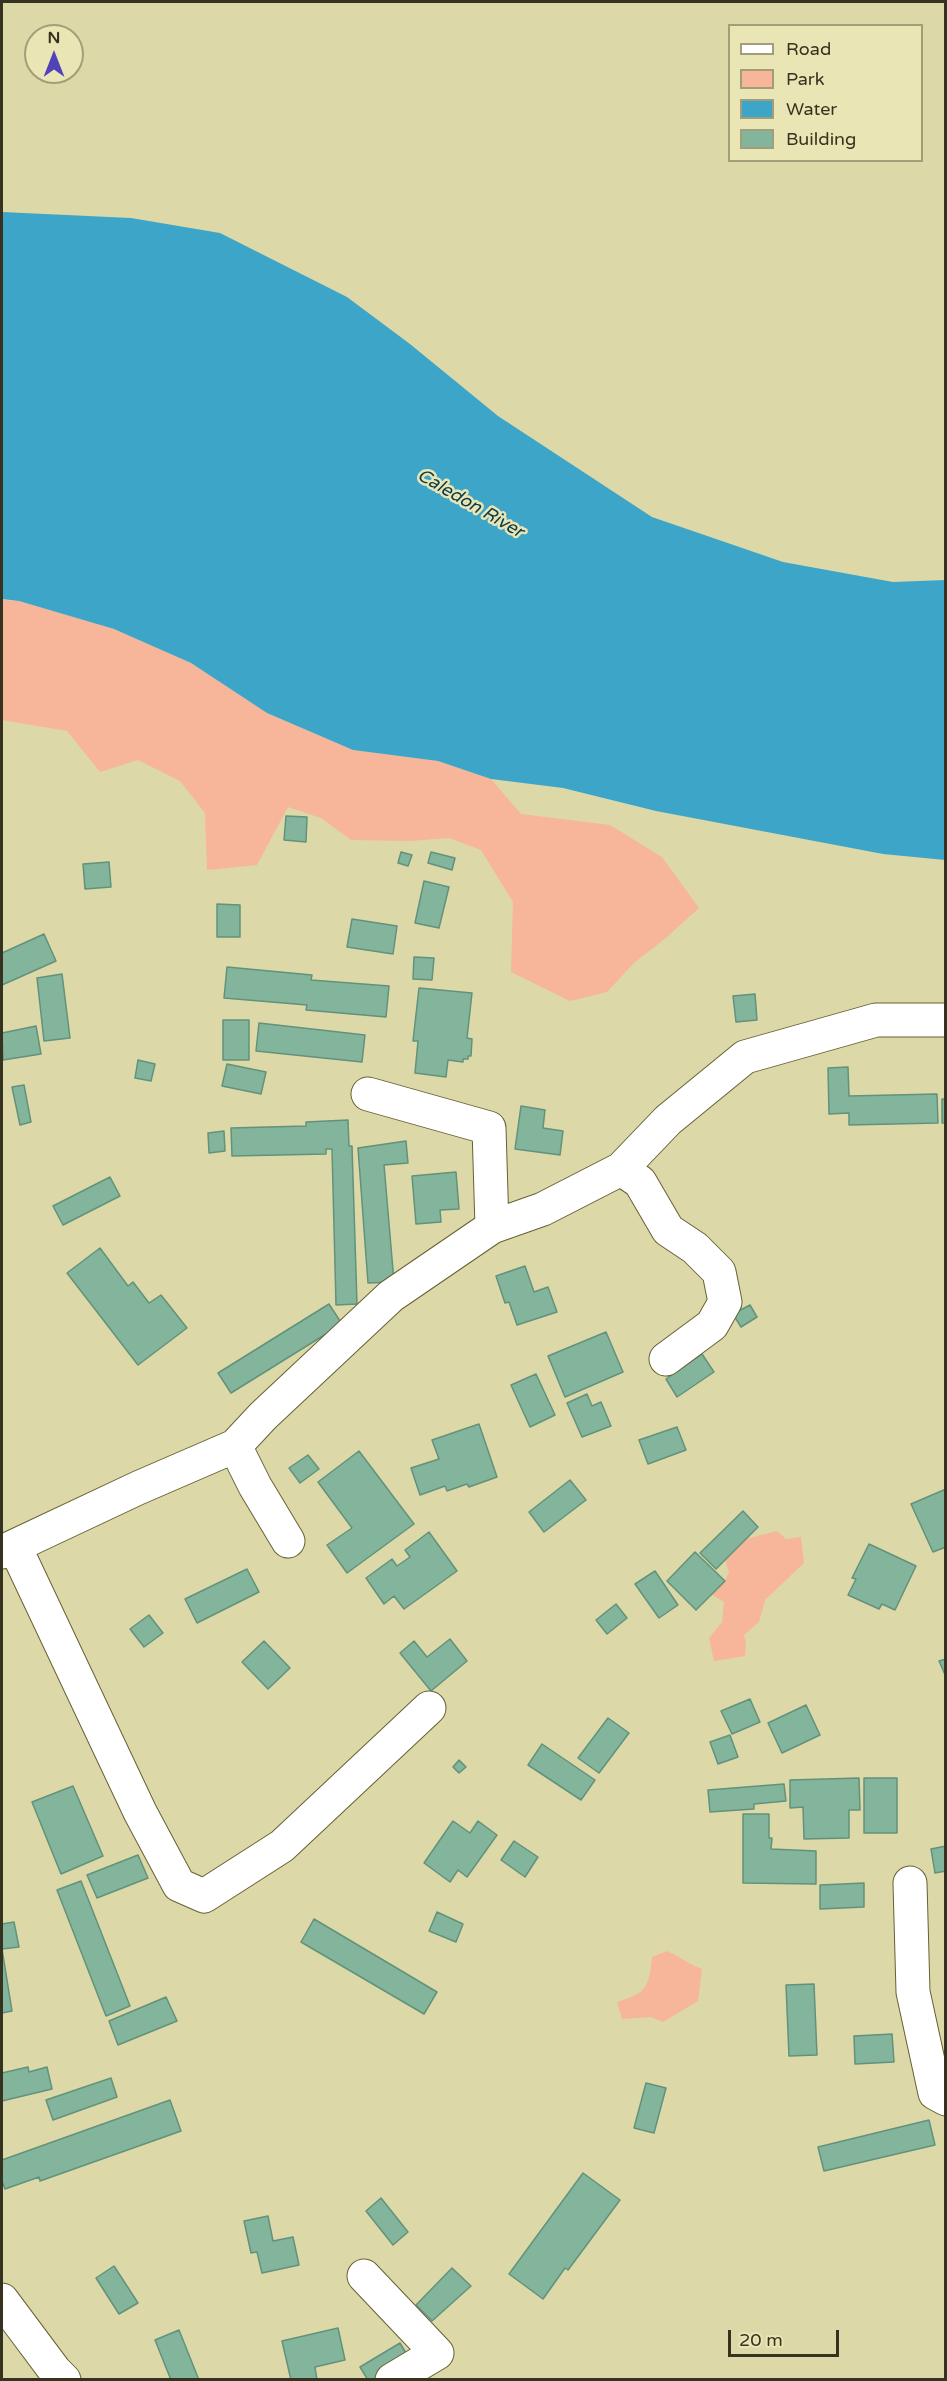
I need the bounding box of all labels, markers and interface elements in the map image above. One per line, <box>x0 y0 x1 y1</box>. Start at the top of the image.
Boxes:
north arrow <box>24 24 84 84</box>
legend <box>728 24 923 162</box>
text: N <box>48 28 60 48</box>
text: Road <box>786 38 831 60</box>
text: Park <box>786 68 824 90</box>
text: Water <box>786 98 837 120</box>
text: Building <box>786 128 856 150</box>
water label: Caledon River <box>413 465 527 543</box>
scale bar <box>731 2318 842 2356</box>
text: 20 m <box>739 2329 783 2351</box>

